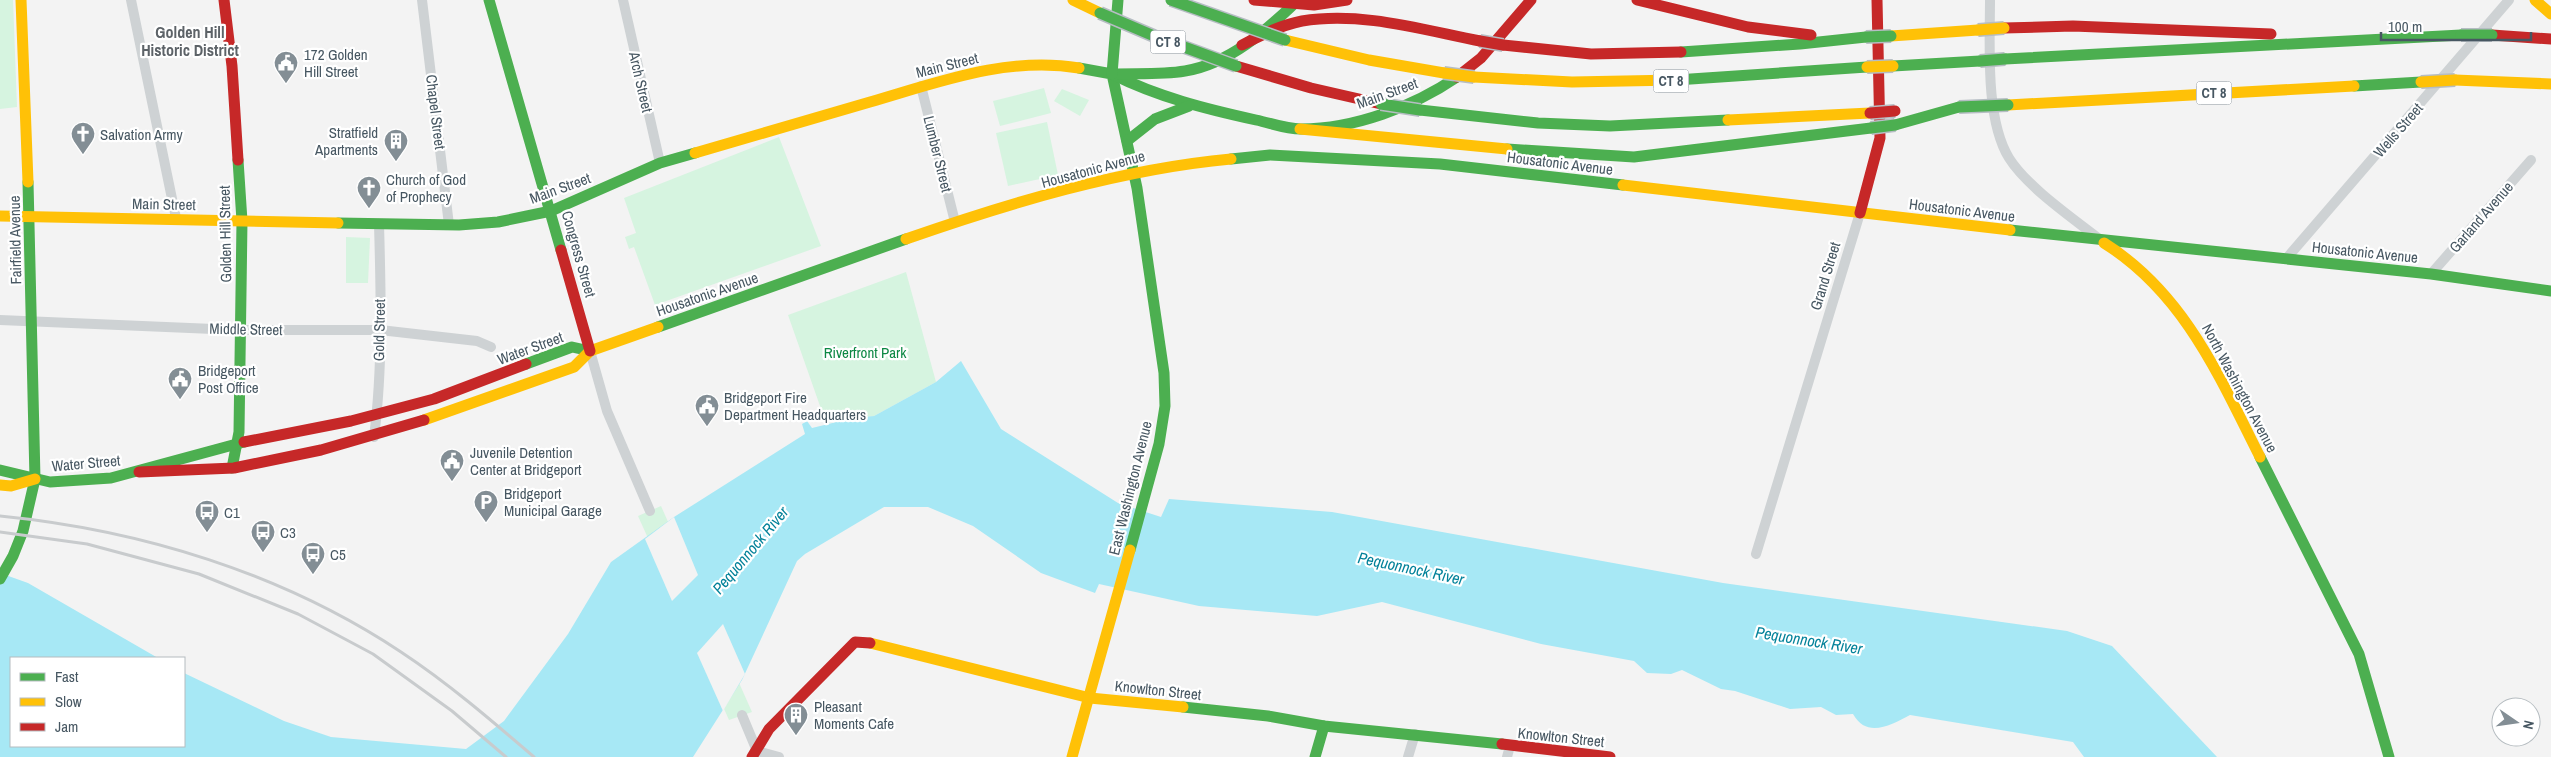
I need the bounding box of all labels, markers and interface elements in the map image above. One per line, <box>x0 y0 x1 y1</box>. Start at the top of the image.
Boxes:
scale bar <box>2381 10 2531 42</box>
text: 100 m <box>2388 16 2422 37</box>
district label: Golden Hill Historic District <box>141 21 239 61</box>
road number: CT 8 <box>1150 31 1186 54</box>
place label: 172 Golden Hill Street <box>304 44 368 82</box>
street label: Main Street <box>914 47 981 83</box>
street label: Arch Street <box>624 49 658 115</box>
public building icon: 172 Golden Hill Street <box>273 50 299 84</box>
road number: CT 8 <box>1654 70 1688 92</box>
street label: Main Street <box>1354 72 1421 114</box>
street label: Chapel Street <box>421 73 451 151</box>
road number: CT 8 <box>2196 82 2232 105</box>
street label: Wells Street <box>2368 98 2428 162</box>
street label: Lumber Street <box>918 114 958 195</box>
church icon: Salvation Army <box>70 121 96 155</box>
place label: Stratfield Apartments <box>314 122 378 160</box>
place label: Salvation Army <box>100 124 184 145</box>
building icon: Stratfield Apartments <box>383 128 409 162</box>
street label: Housatonic Avenue <box>1039 145 1147 193</box>
street label: Housatonic Avenue <box>1506 146 1614 180</box>
street label: Main Street <box>527 167 594 209</box>
place label: Church of God of Prophecy <box>386 169 466 207</box>
church icon: Church of God of Prophecy <box>356 175 382 209</box>
street label: Garland Avenue <box>2444 177 2518 257</box>
street label: Golden Hill Street <box>214 185 236 283</box>
street label: Main Street <box>132 193 197 215</box>
street label: Housatonic Avenue <box>1908 193 2016 227</box>
street label: Fairfield Avenue <box>4 195 26 285</box>
street label: Congress Street <box>557 208 601 300</box>
street label: Housatonic Avenue <box>2311 236 2419 268</box>
street label: Grand Street <box>1805 239 1846 313</box>
street label: Housatonic Avenue <box>653 267 761 321</box>
street label: Gold Street <box>368 298 390 361</box>
street label: Middle Street <box>209 318 283 340</box>
street label: North Washington Avenue <box>2197 320 2283 456</box>
street label: Water Street <box>494 326 566 370</box>
park label: Riverfront Park <box>824 342 907 363</box>
place label: Bridgeport Post Office <box>198 360 259 398</box>
public building icon: Bridgeport Post Office <box>167 366 193 400</box>
place label: Bridgeport Fire Department Headquarters <box>724 387 866 425</box>
public building icon: Bridgeport Fire Department Headquarters <box>694 393 720 427</box>
street label: East Washington Avenue <box>1103 419 1157 557</box>
place label: Juvenile Detention Center at Bridgeport <box>470 442 582 480</box>
public building icon: Juvenile Detention Center at Bridgeport <box>439 448 465 482</box>
street label: Water Street <box>51 450 122 476</box>
place label: Bridgeport Municipal Garage <box>504 483 602 521</box>
parking icon: Bridgeport Municipal Garage <box>473 489 499 523</box>
bus stop icon: C1 <box>194 499 220 533</box>
water label: Pequonnock River <box>707 501 794 598</box>
place label: C1 <box>224 502 240 523</box>
bus stop icon: C3 <box>250 519 276 553</box>
place label: C3 <box>280 522 296 543</box>
bus stop icon: C5 <box>300 541 326 575</box>
place label: C5 <box>330 544 346 565</box>
water label: Pequonnock River <box>1356 546 1467 590</box>
water label: Pequonnock River <box>1754 621 1865 659</box>
legend <box>10 657 185 747</box>
text: Fast <box>55 666 79 687</box>
street label: Knowlton Street <box>1114 675 1203 705</box>
text: Slow <box>55 691 82 712</box>
place label: Pleasant Moments Cafe <box>814 696 894 734</box>
north arrow <box>2491 697 2541 747</box>
building icon: Pleasant Moments Cafe <box>783 702 809 736</box>
text: Jam <box>55 716 78 737</box>
text: N <box>2519 719 2538 731</box>
street label: Knowlton Street <box>1517 722 1606 752</box>

